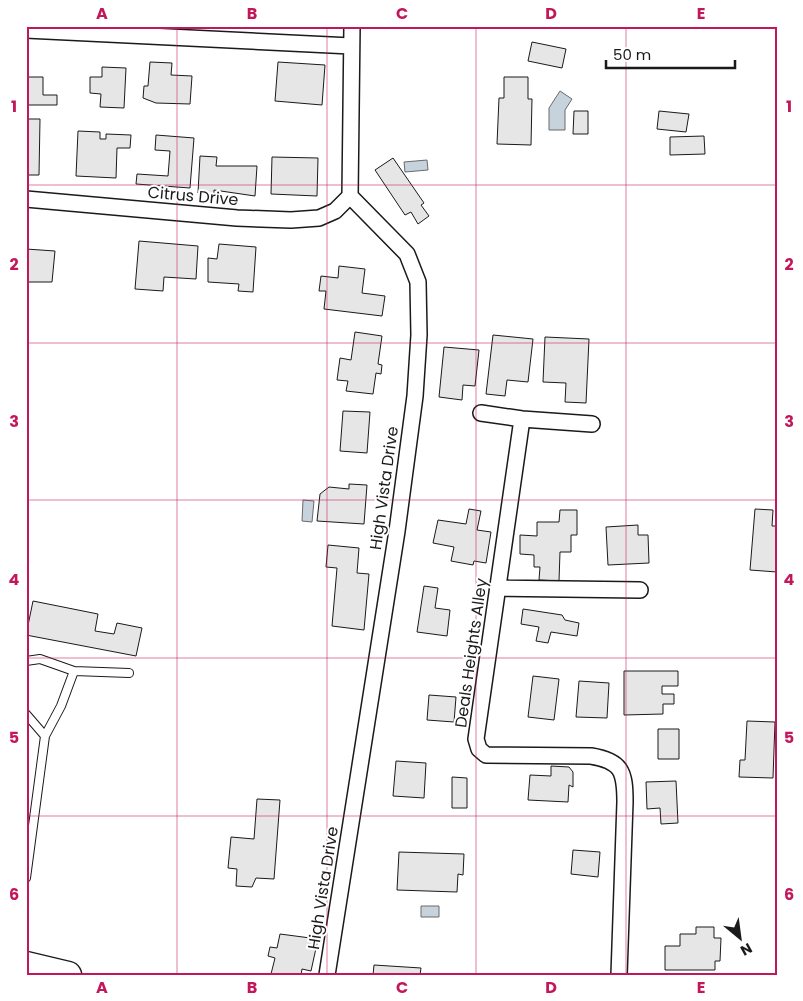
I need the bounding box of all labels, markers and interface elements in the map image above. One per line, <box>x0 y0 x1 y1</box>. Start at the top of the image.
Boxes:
text: A <box>96 2 108 25</box>
text: B <box>247 2 257 25</box>
text: C <box>396 2 408 25</box>
text: D <box>545 2 557 25</box>
text: E <box>697 2 705 25</box>
scale bar <box>606 38 734 70</box>
text: 50 m <box>613 44 651 65</box>
text: 1 <box>11 95 17 118</box>
text: 1 <box>786 95 792 118</box>
street label: Citrus Drive <box>147 181 239 211</box>
text: 2 <box>9 253 19 276</box>
text: 2 <box>784 253 794 276</box>
text: 3 <box>9 410 19 433</box>
text: 3 <box>784 410 794 433</box>
street label: High Vista Drive <box>364 425 404 551</box>
text: 4 <box>9 568 20 591</box>
text: 4 <box>784 568 795 591</box>
street label: Deals Heights Alley <box>449 577 493 729</box>
text: 5 <box>9 726 19 749</box>
text: 5 <box>784 726 794 749</box>
street label: High Vista Drive <box>302 825 344 951</box>
text: 6 <box>9 883 19 906</box>
text: 6 <box>784 883 794 906</box>
north arrow <box>716 914 766 964</box>
text: N <box>737 938 756 961</box>
text: A <box>96 976 108 999</box>
text: B <box>247 976 257 999</box>
text: C <box>396 976 408 999</box>
text: D <box>545 976 557 999</box>
text: E <box>697 976 705 999</box>

